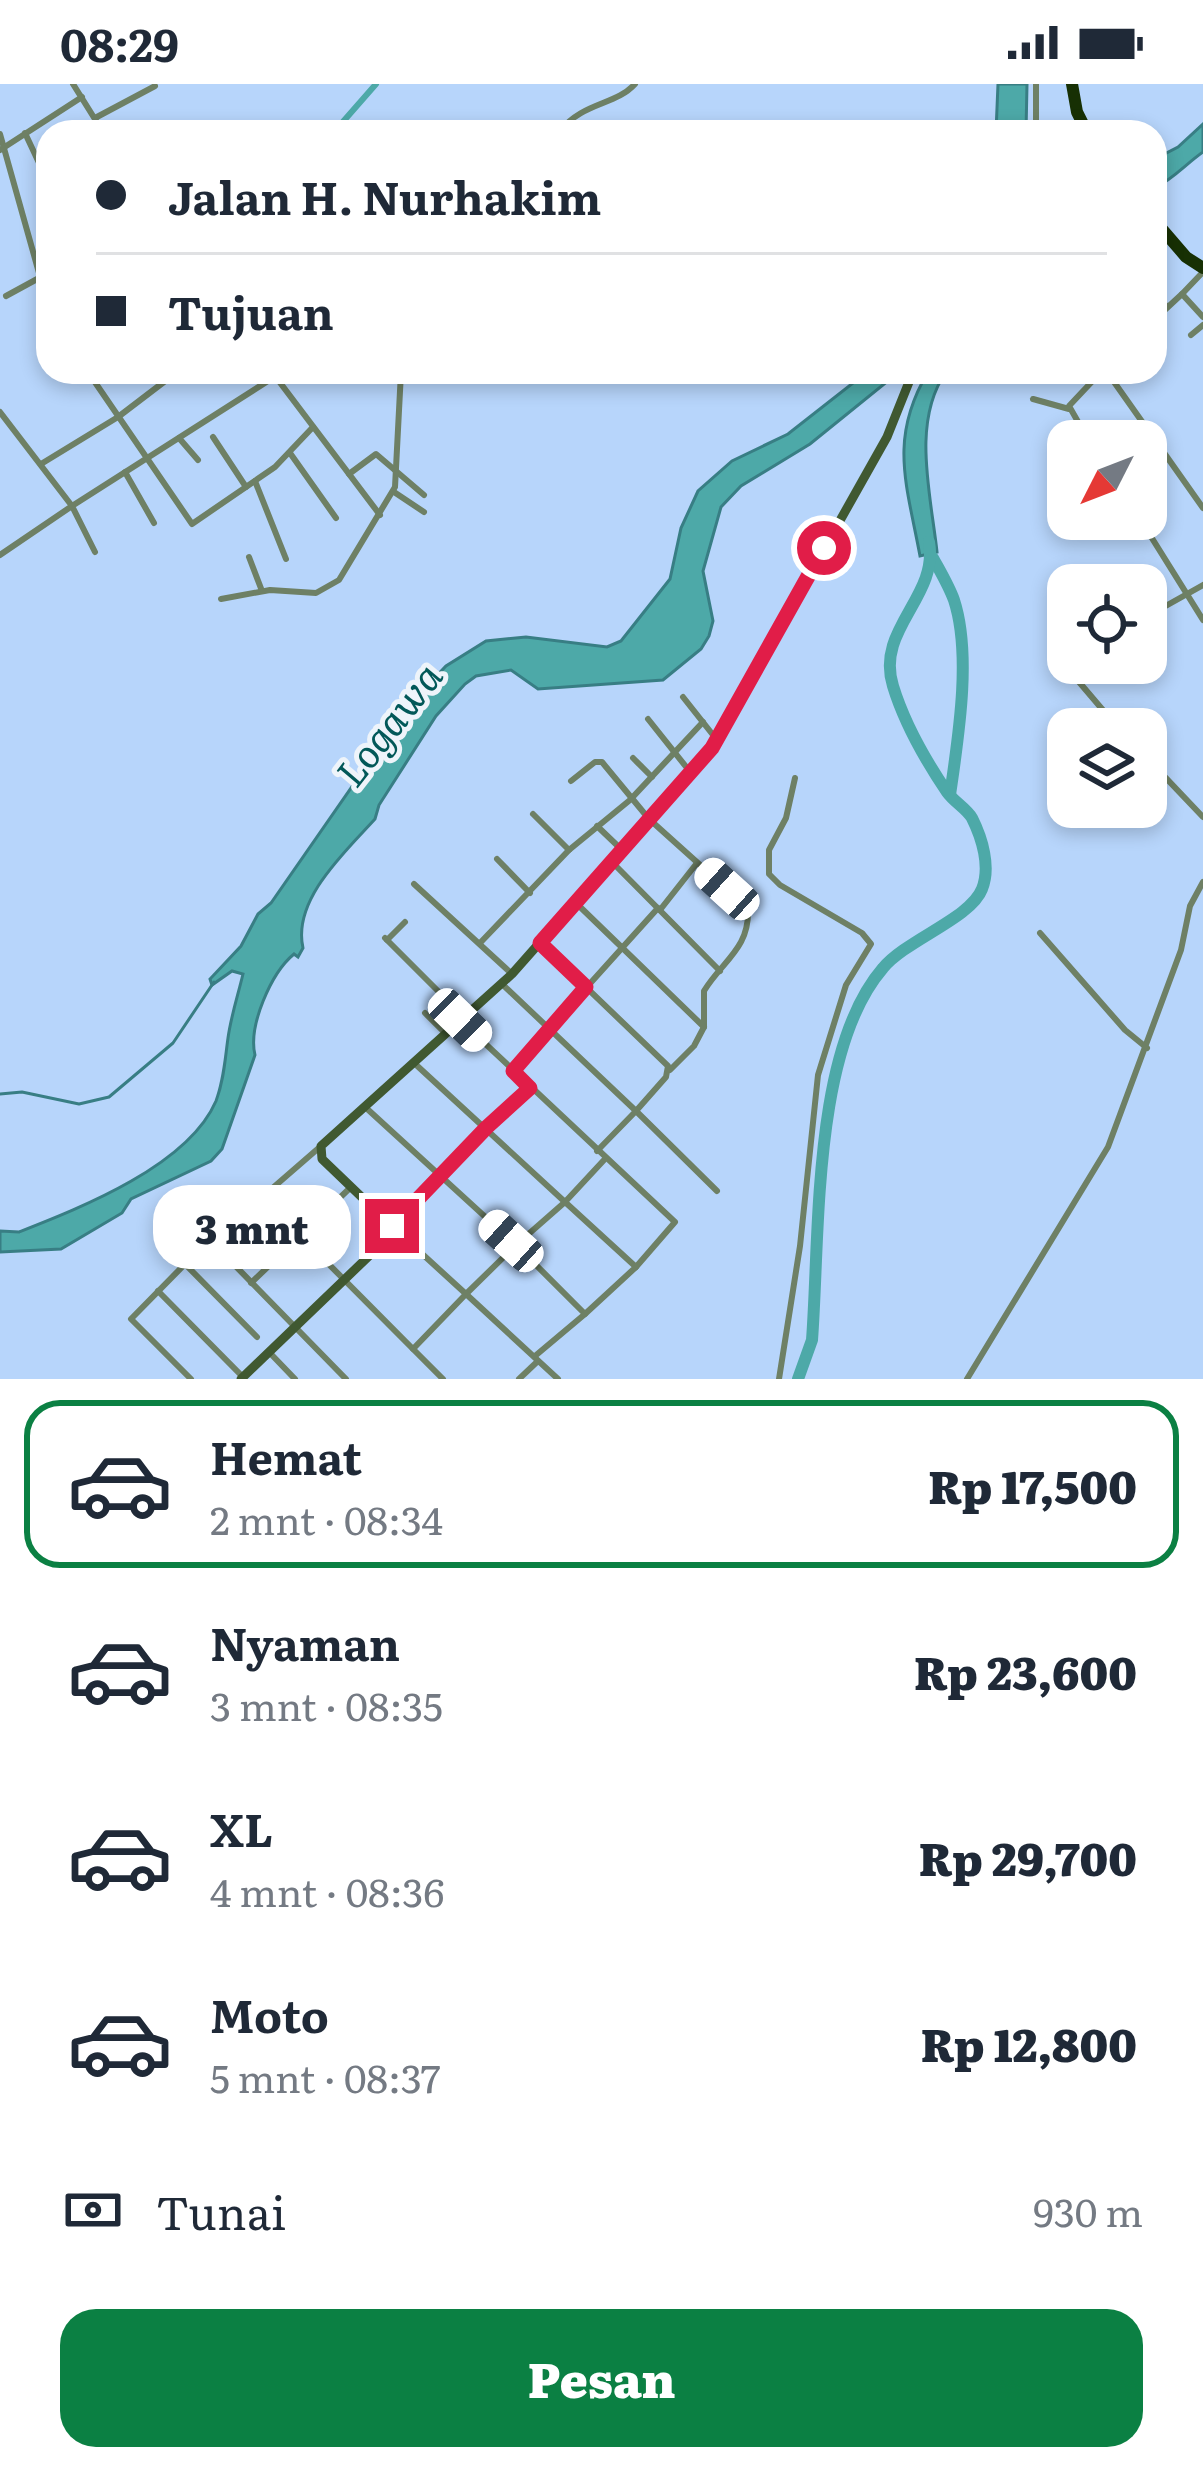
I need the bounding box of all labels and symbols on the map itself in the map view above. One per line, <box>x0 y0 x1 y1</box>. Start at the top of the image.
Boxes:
north arrow <box>1047 420 1167 540</box>
route start <box>797 521 851 575</box>
water label: Logawa <box>320 648 454 797</box>
car <box>688 852 766 926</box>
car <box>422 982 498 1058</box>
callout: 3 mnt <box>152 1184 350 1268</box>
route end <box>365 1199 419 1253</box>
car <box>472 1204 550 1278</box>

